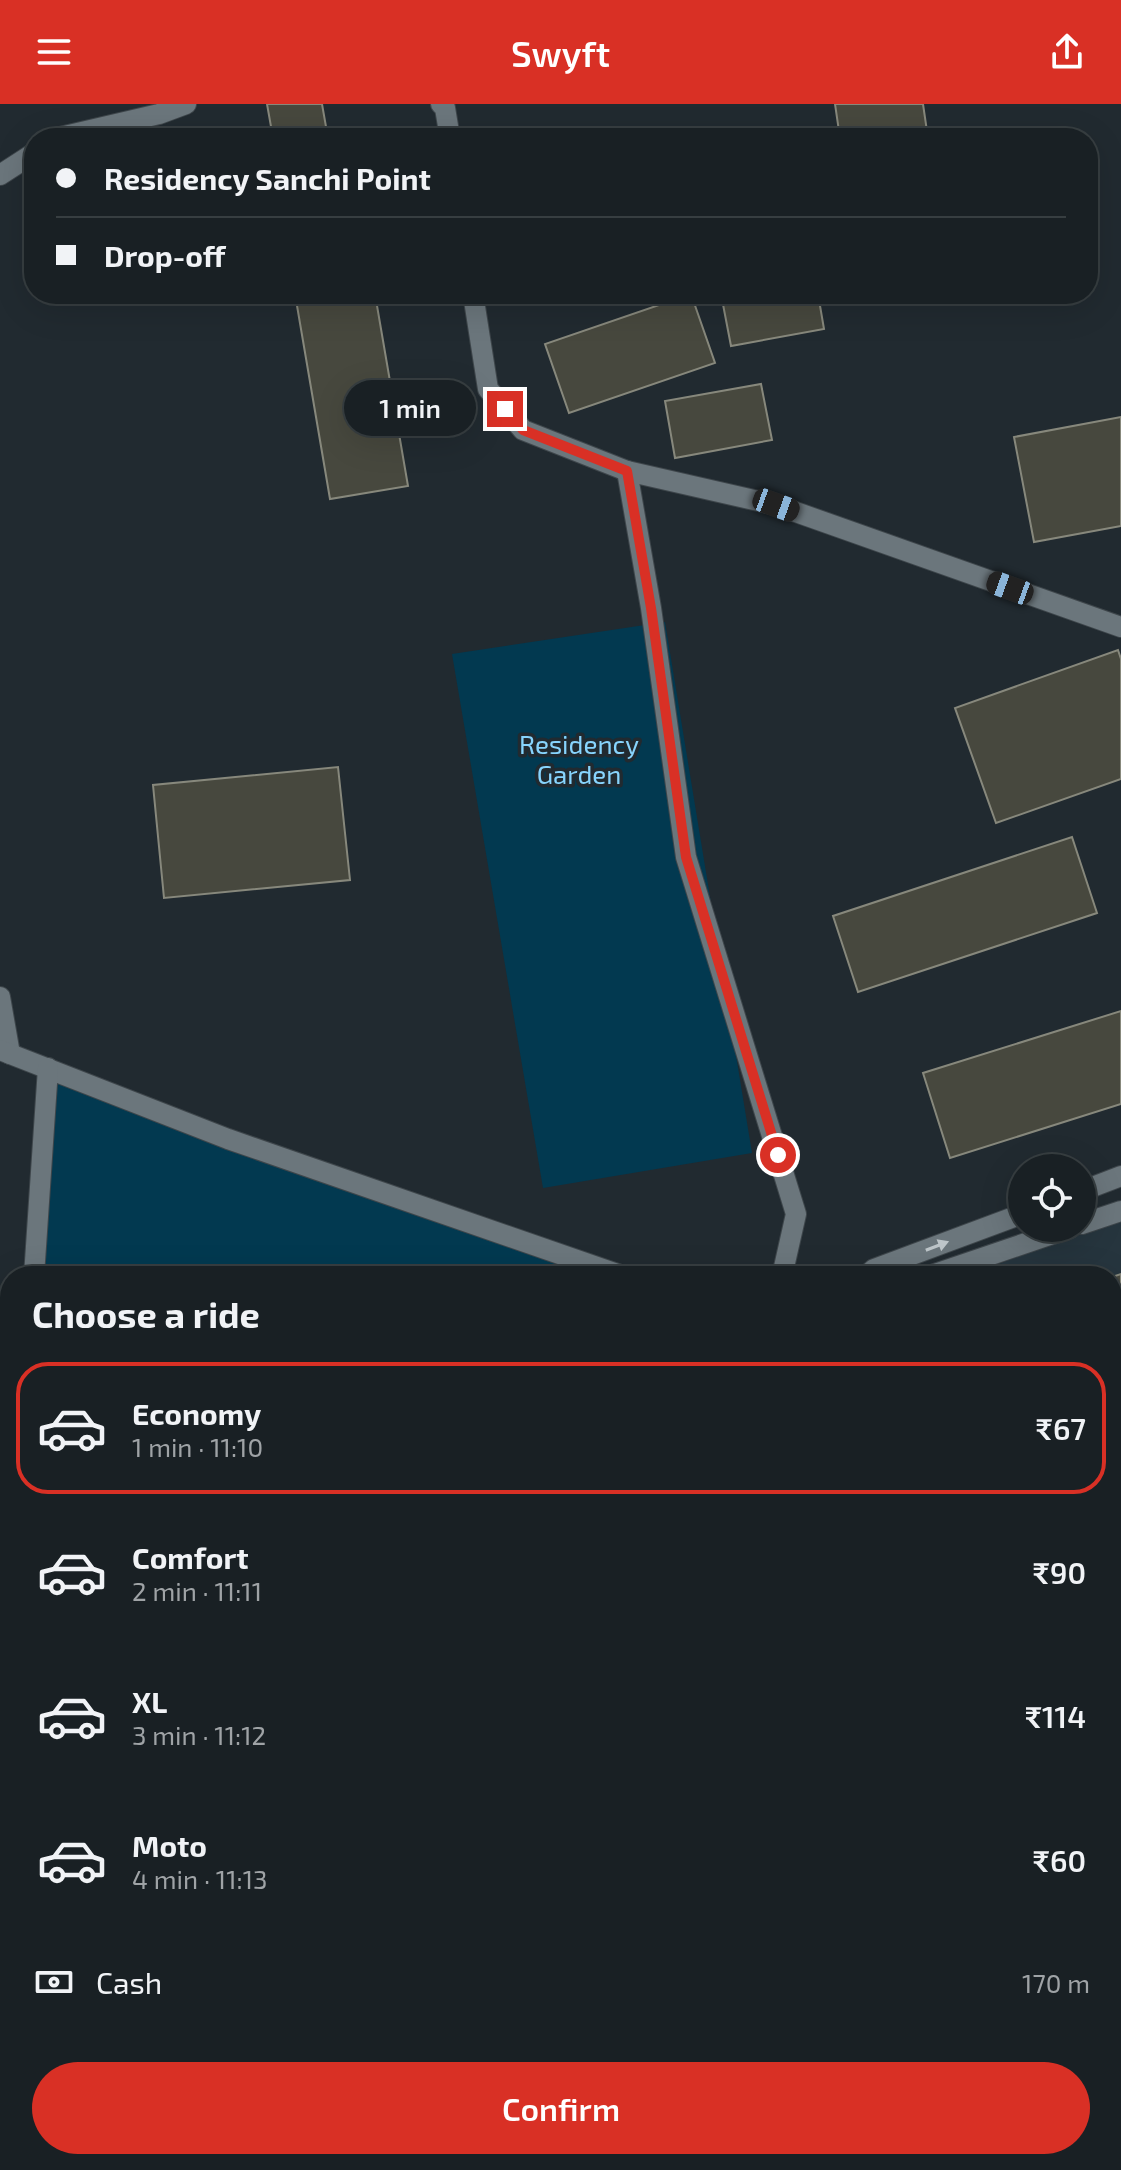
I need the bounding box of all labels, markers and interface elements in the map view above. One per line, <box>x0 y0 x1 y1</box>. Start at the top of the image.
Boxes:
icon: menu <box>32 30 76 74</box>
icon: share <box>1045 30 1089 74</box>
text: Swyft <box>511 31 610 74</box>
text: Residency Sanchi Point <box>104 160 431 196</box>
text: Drop-off <box>104 237 226 273</box>
callout: 1 min <box>345 381 477 437</box>
route end <box>487 391 523 427</box>
text: 1 min <box>379 392 441 423</box>
car <box>749 486 803 524</box>
car <box>983 569 1037 607</box>
park label: Residency Garden <box>519 728 639 789</box>
route start <box>760 1137 796 1173</box>
map controls <box>1008 1154 1096 1242</box>
button: locate <box>1008 1154 1096 1242</box>
one-way arrow <box>925 1239 949 1251</box>
text: Choose a ride <box>32 1292 260 1335</box>
icon: car <box>36 1392 108 1464</box>
text: Economy <box>132 1395 261 1431</box>
text: ₹67 <box>1035 1410 1086 1446</box>
text: 1 min · 11:10 <box>132 1431 263 1462</box>
icon: car <box>36 1536 108 1608</box>
text: Comfort <box>132 1539 249 1575</box>
text: ₹90 <box>1033 1554 1086 1590</box>
text: 2 min · 11:11 <box>132 1575 262 1606</box>
icon: car <box>36 1680 108 1752</box>
text: XL <box>132 1683 167 1719</box>
text: ₹114 <box>1025 1698 1086 1734</box>
text: 3 min · 11:12 <box>132 1719 266 1750</box>
icon: car <box>36 1824 108 1896</box>
text: Moto <box>132 1827 207 1863</box>
text: ₹60 <box>1033 1842 1086 1878</box>
text: 4 min · 11:13 <box>132 1863 268 1894</box>
icon: cash <box>32 1960 76 2004</box>
text: Cash <box>96 1964 162 2000</box>
text: 170 m <box>1022 1967 1090 1998</box>
button: Confirm <box>32 2062 1090 2154</box>

